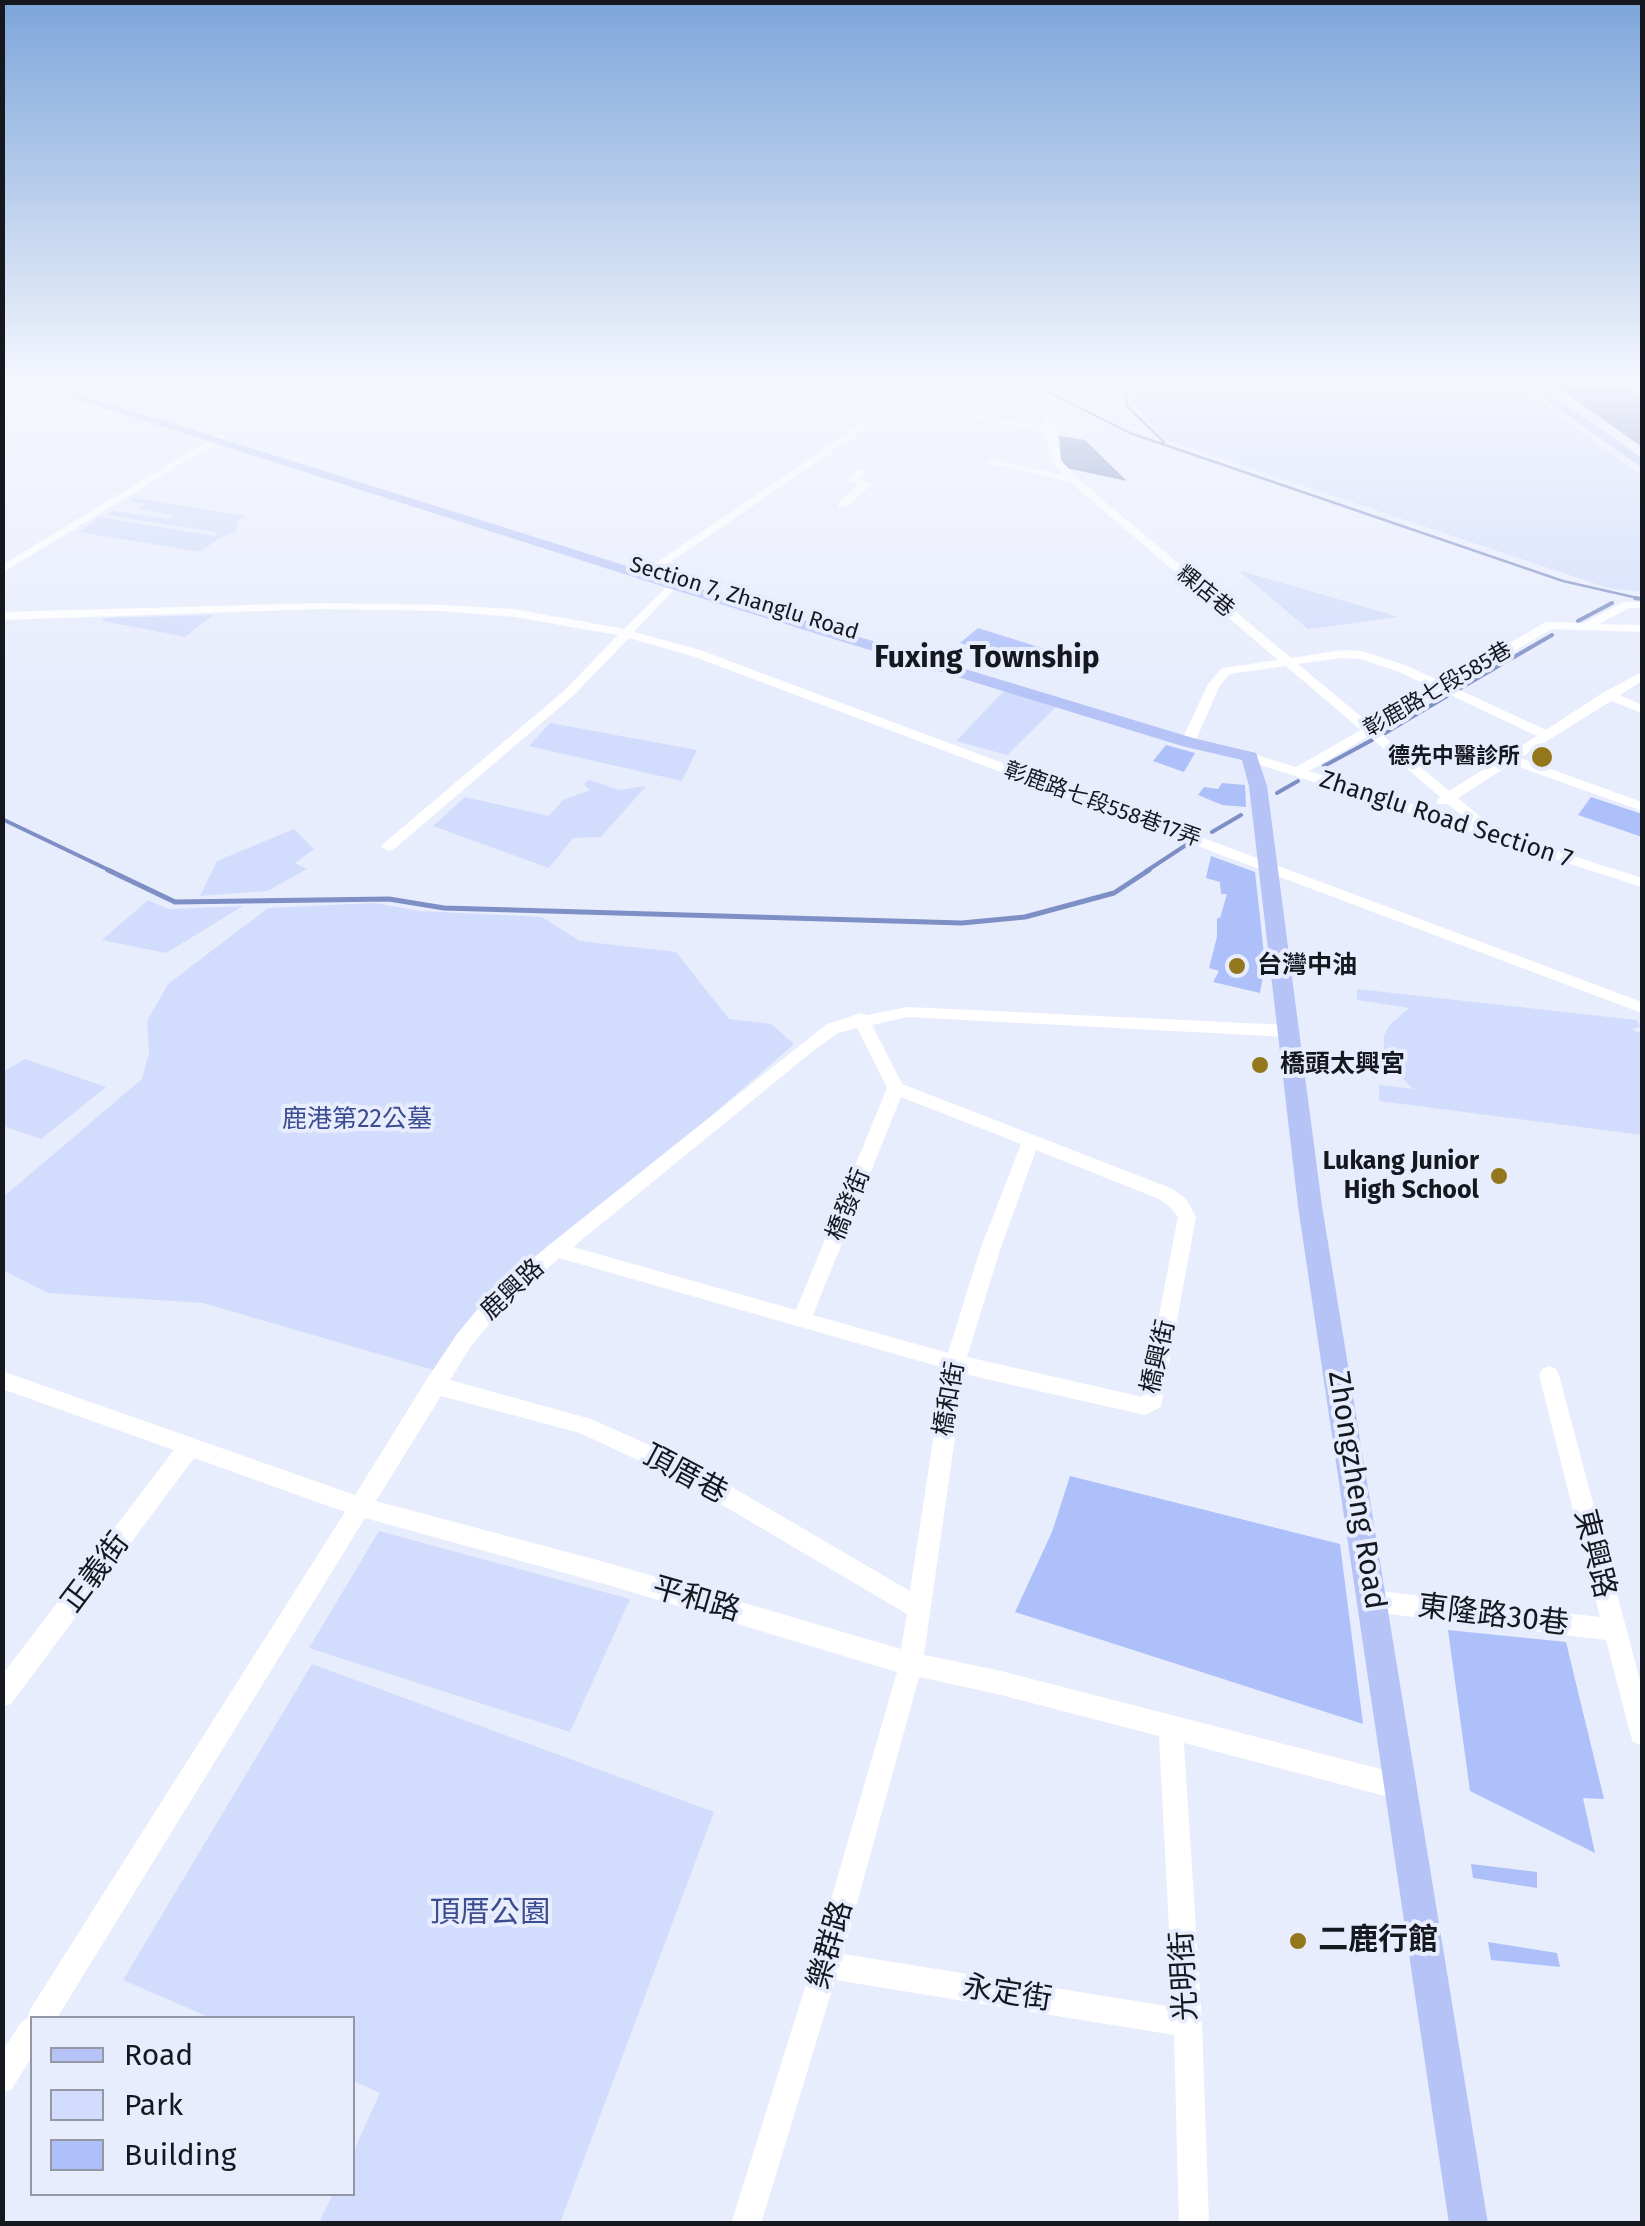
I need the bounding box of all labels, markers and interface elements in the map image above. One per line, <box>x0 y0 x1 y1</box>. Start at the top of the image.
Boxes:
street label: Section 7, Zhanglu Road <box>627 552 861 646</box>
street label: 粿店巷 <box>1171 561 1239 623</box>
street label: 彰鹿路七段585巷 <box>1359 637 1517 743</box>
district label: Fuxing Township <box>874 641 1100 677</box>
place label: 德先中醫診所 <box>1388 744 1520 770</box>
marker: 德先中醫診所 <box>1529 744 1555 770</box>
street label: 彰鹿路七段558巷17弄 <box>1000 757 1204 853</box>
street label: Zhanglu Road Section 7 <box>1316 765 1576 875</box>
place label: 台灣中油 <box>1257 951 1357 981</box>
marker: 台灣中油 <box>1226 955 1248 977</box>
place label: 橋頭太興宮 <box>1280 1050 1405 1080</box>
marker: 橋頭太興宮 <box>1249 1054 1271 1076</box>
park label: 鹿港第22公墓 <box>282 1105 432 1135</box>
place label: Lukang Junior High School <box>1323 1147 1479 1206</box>
street label: 橋發街 <box>821 1165 877 1245</box>
marker: Lukang Junior High School <box>1488 1165 1510 1187</box>
street label: 鹿興路 <box>475 1253 551 1327</box>
street label: 橋興街 <box>1136 1317 1182 1397</box>
street label: 橋和街 <box>929 1359 971 1439</box>
street label: Zhongzheng Road <box>1319 1368 1393 1612</box>
street label: 頂厝巷 <box>637 1438 733 1512</box>
street label: 東興路 <box>1566 1506 1622 1602</box>
street label: 正義街 <box>55 1526 137 1620</box>
street label: 平和路 <box>648 1570 744 1630</box>
street label: 東隆路30巷 <box>1416 1589 1570 1643</box>
park label: 頂厝公園 <box>430 1896 550 1932</box>
street label: 樂群路 <box>801 1897 861 1993</box>
place label: 二鹿行館 <box>1318 1923 1438 1959</box>
street label: 光明街 <box>1165 1930 1205 2022</box>
marker: 二鹿行館 <box>1287 1930 1309 1952</box>
street label: 永定街 <box>960 1969 1054 2019</box>
legend <box>30 2016 355 2196</box>
text: Road <box>124 2037 193 2073</box>
text: Park <box>124 2087 183 2123</box>
text: Building <box>124 2137 236 2173</box>

